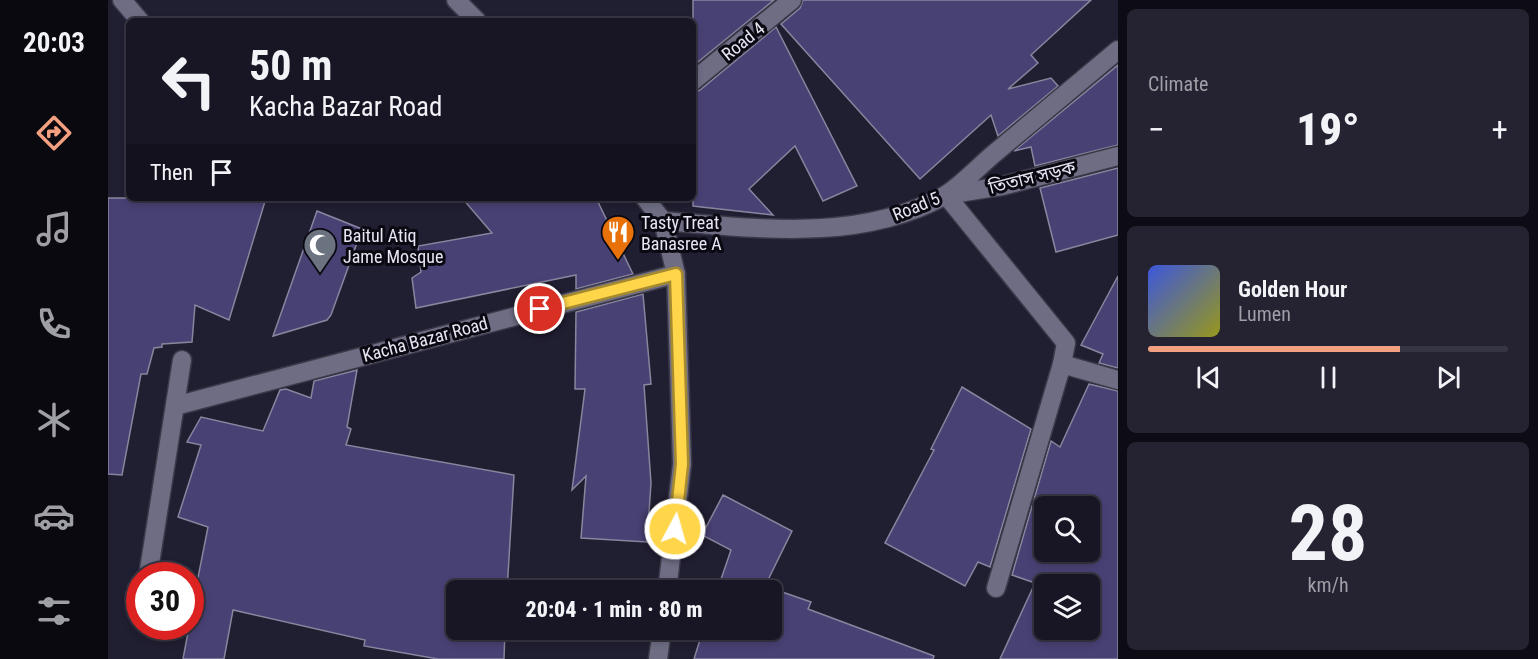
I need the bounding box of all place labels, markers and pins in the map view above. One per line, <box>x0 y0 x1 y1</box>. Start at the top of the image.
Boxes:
place label: Tasty Treat Banasree A <box>641 212 722 254</box>
restaurant icon: Tasty Treat Banasree A <box>600 214 636 261</box>
place label: Baitul Atiq Jame Mosque <box>343 225 443 267</box>
mosque icon: Baitul Atiq Jame Mosque <box>302 227 338 274</box>
pin <box>514 283 565 334</box>

